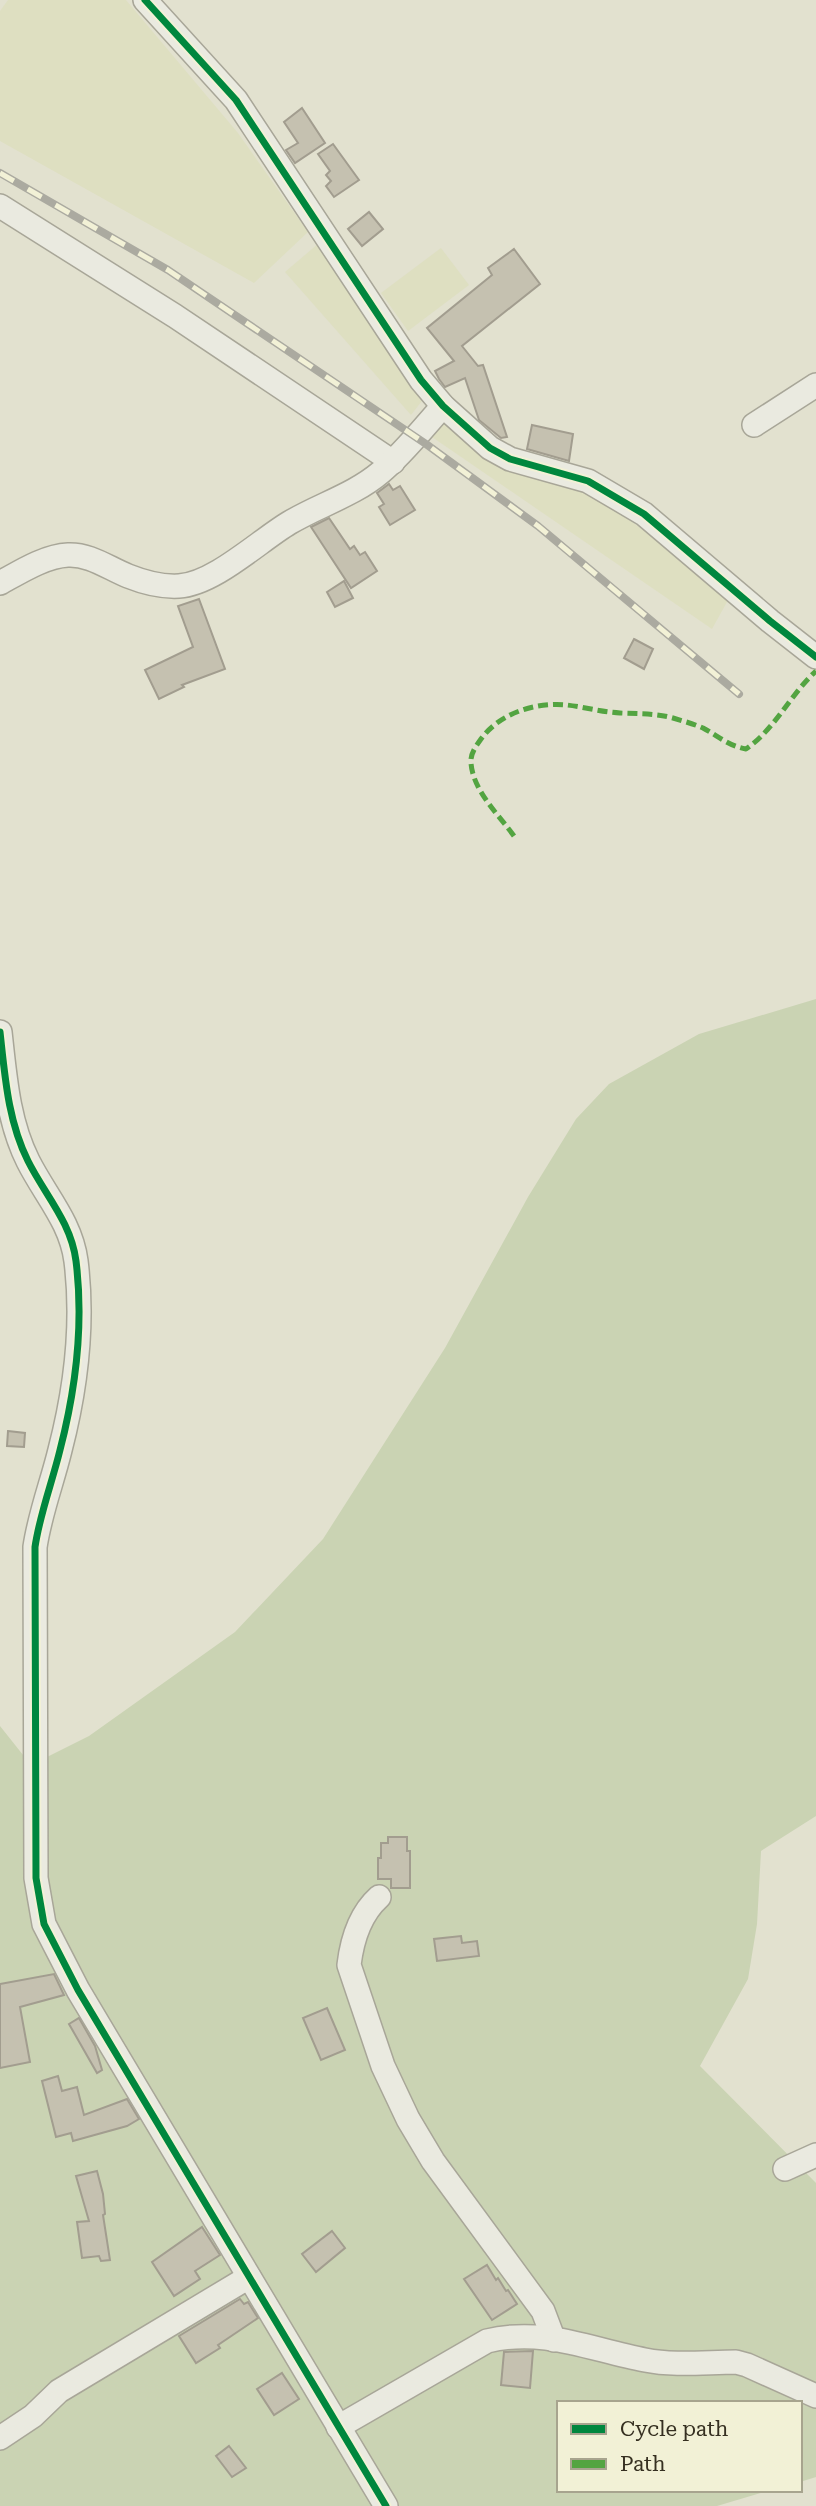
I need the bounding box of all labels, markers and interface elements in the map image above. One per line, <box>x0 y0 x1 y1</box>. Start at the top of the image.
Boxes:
legend <box>557 2401 802 2492</box>
text: Cycle path <box>620 2417 729 2441</box>
text: Path <box>620 2452 666 2476</box>

